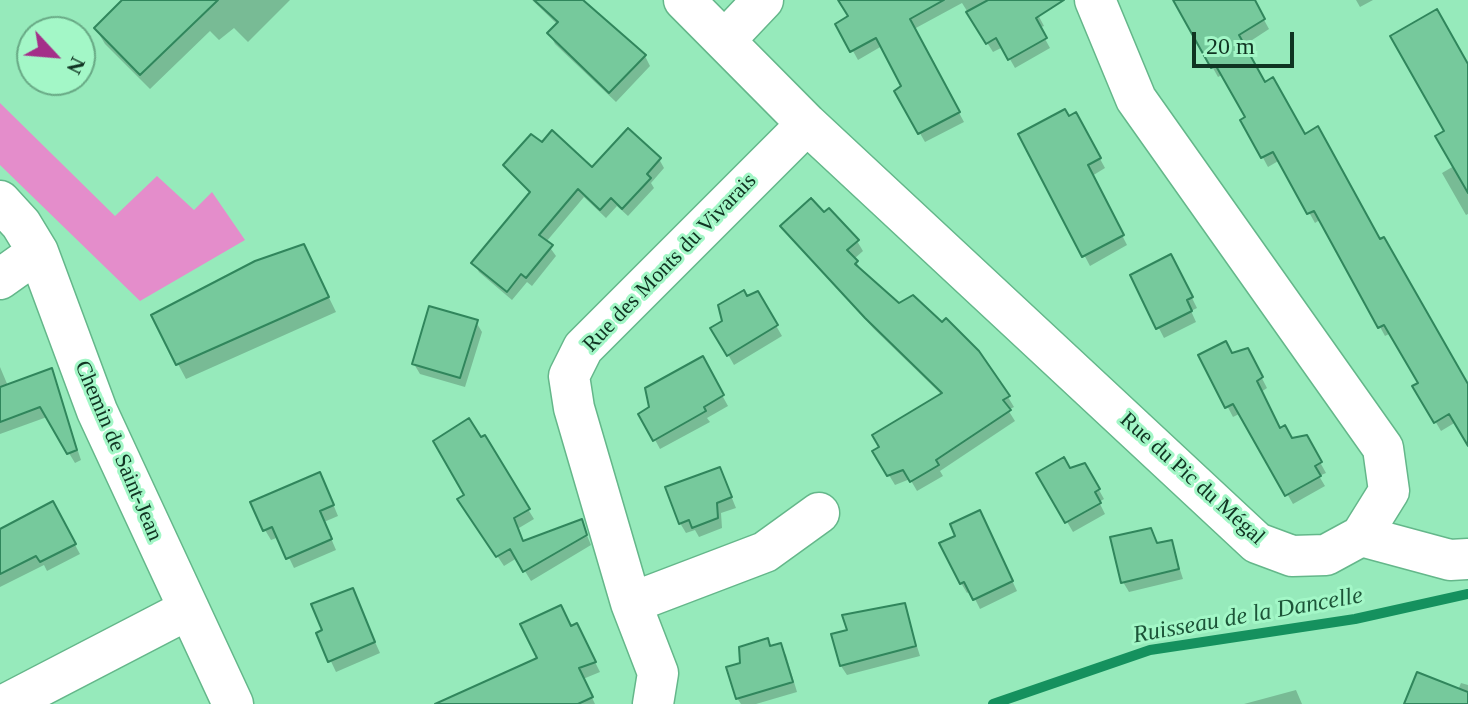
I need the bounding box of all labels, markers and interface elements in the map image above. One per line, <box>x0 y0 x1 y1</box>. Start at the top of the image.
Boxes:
north arrow <box>16 16 96 96</box>
scale bar <box>1196 16 1298 66</box>
text: 20 m <box>1206 33 1255 59</box>
text: N <box>62 53 91 78</box>
street label: Rue des Monts du Vivarais <box>578 168 762 358</box>
street label: Chemin de Saint-Jean <box>68 357 168 545</box>
street label: Rue du Pic du Mégal <box>1114 407 1270 551</box>
water label: Ruisseau de la Dancelle <box>1131 582 1365 650</box>

